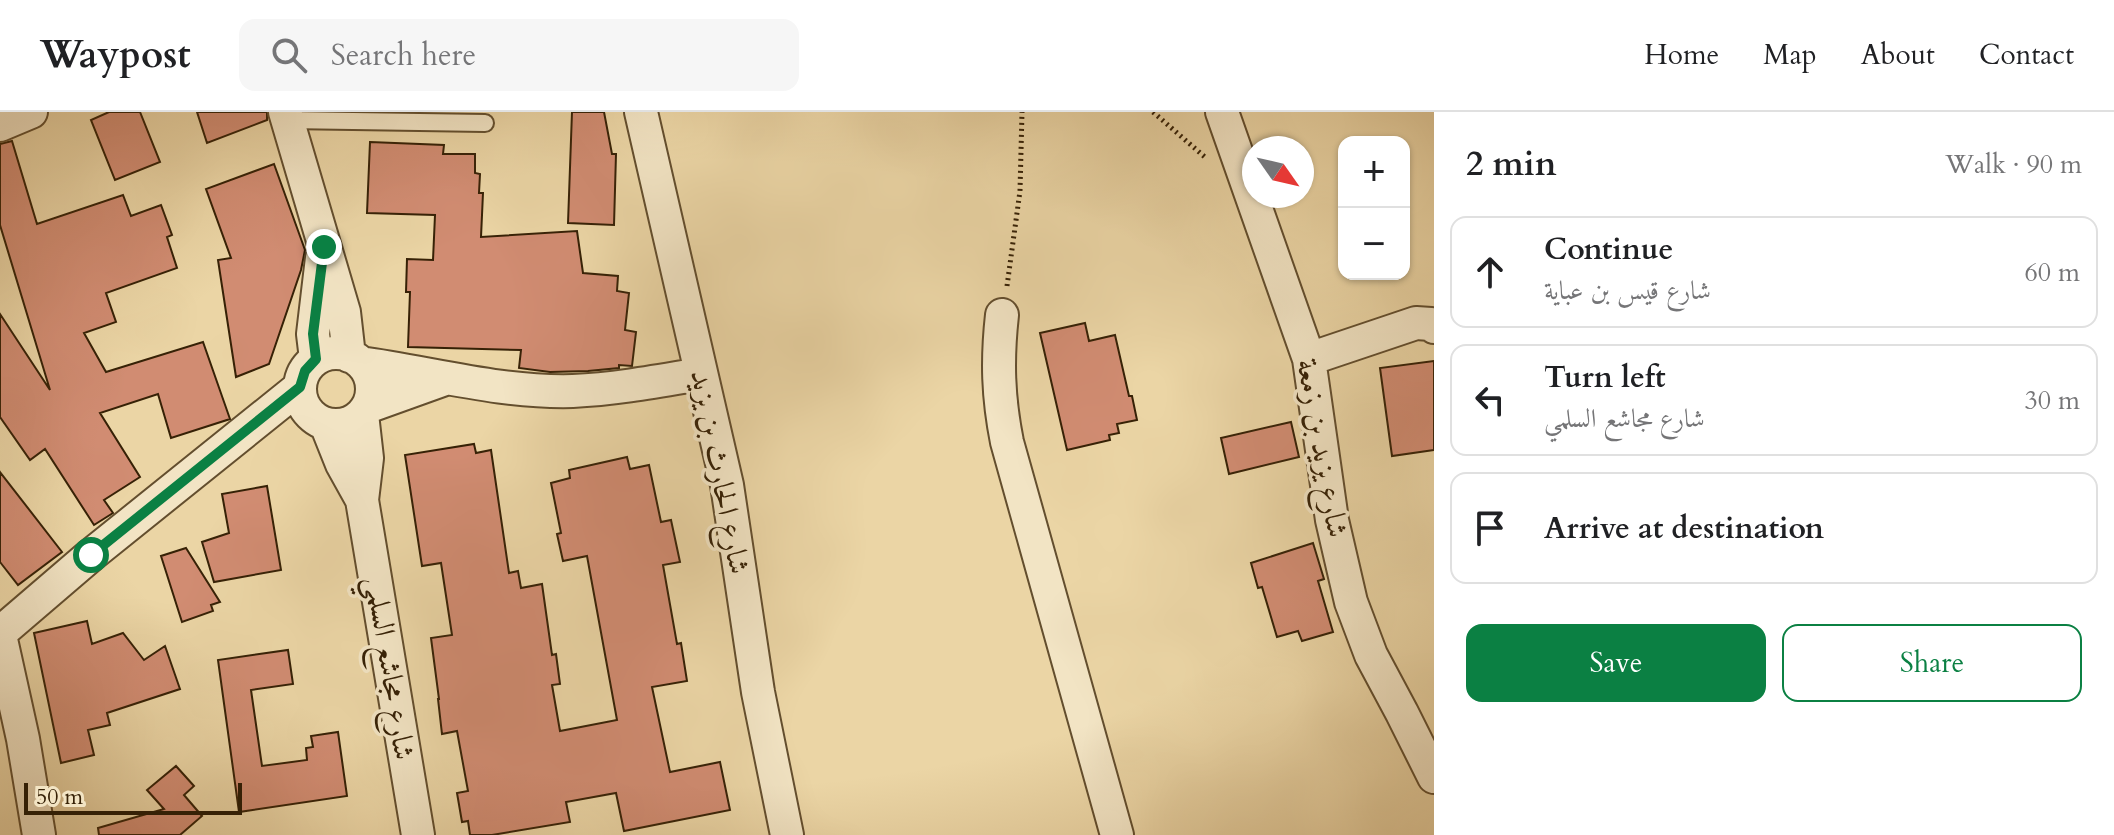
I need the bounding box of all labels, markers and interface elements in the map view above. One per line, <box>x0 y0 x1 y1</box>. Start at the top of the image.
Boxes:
search box <box>239 19 799 91</box>
text: Waypost <box>40 29 191 81</box>
icon: search <box>267 33 311 77</box>
text: Search here <box>331 35 476 76</box>
text: Home <box>1644 36 1719 74</box>
text: Map <box>1763 36 1817 74</box>
text: About <box>1861 36 1935 74</box>
text: Contact <box>1979 36 2074 74</box>
north arrow <box>1242 136 1314 208</box>
map controls <box>1338 136 1410 280</box>
button: + <box>1338 136 1410 208</box>
text: 2 min <box>1466 141 1557 187</box>
text: Walk · 90 m <box>1945 147 2082 182</box>
button: − <box>1338 208 1410 280</box>
route end <box>306 229 342 265</box>
text: Continue <box>1544 229 1673 270</box>
icon: ahead <box>1468 250 1512 294</box>
text: 60 m <box>2024 255 2080 290</box>
text: شارع قيس بن عباية <box>1544 273 1711 308</box>
street label: شارع يزيد بن زمعة <box>1282 355 1358 541</box>
text: Turn left <box>1544 357 1666 398</box>
street label: شارع الحارث بن يزيد <box>676 366 760 578</box>
icon: left <box>1468 378 1512 422</box>
text: 30 m <box>2024 383 2080 418</box>
text: شارع مجاشع السلمي <box>1544 401 1705 436</box>
icon: arrive <box>1468 506 1512 550</box>
text: Arrive at destination <box>1544 508 1824 549</box>
route start <box>73 537 109 573</box>
street label: شارع مجاشع السلمي <box>348 573 425 764</box>
button: Save <box>1466 624 1766 702</box>
button: Share <box>1782 624 2082 702</box>
scale bar <box>24 779 242 815</box>
text: 50 m <box>36 782 83 812</box>

